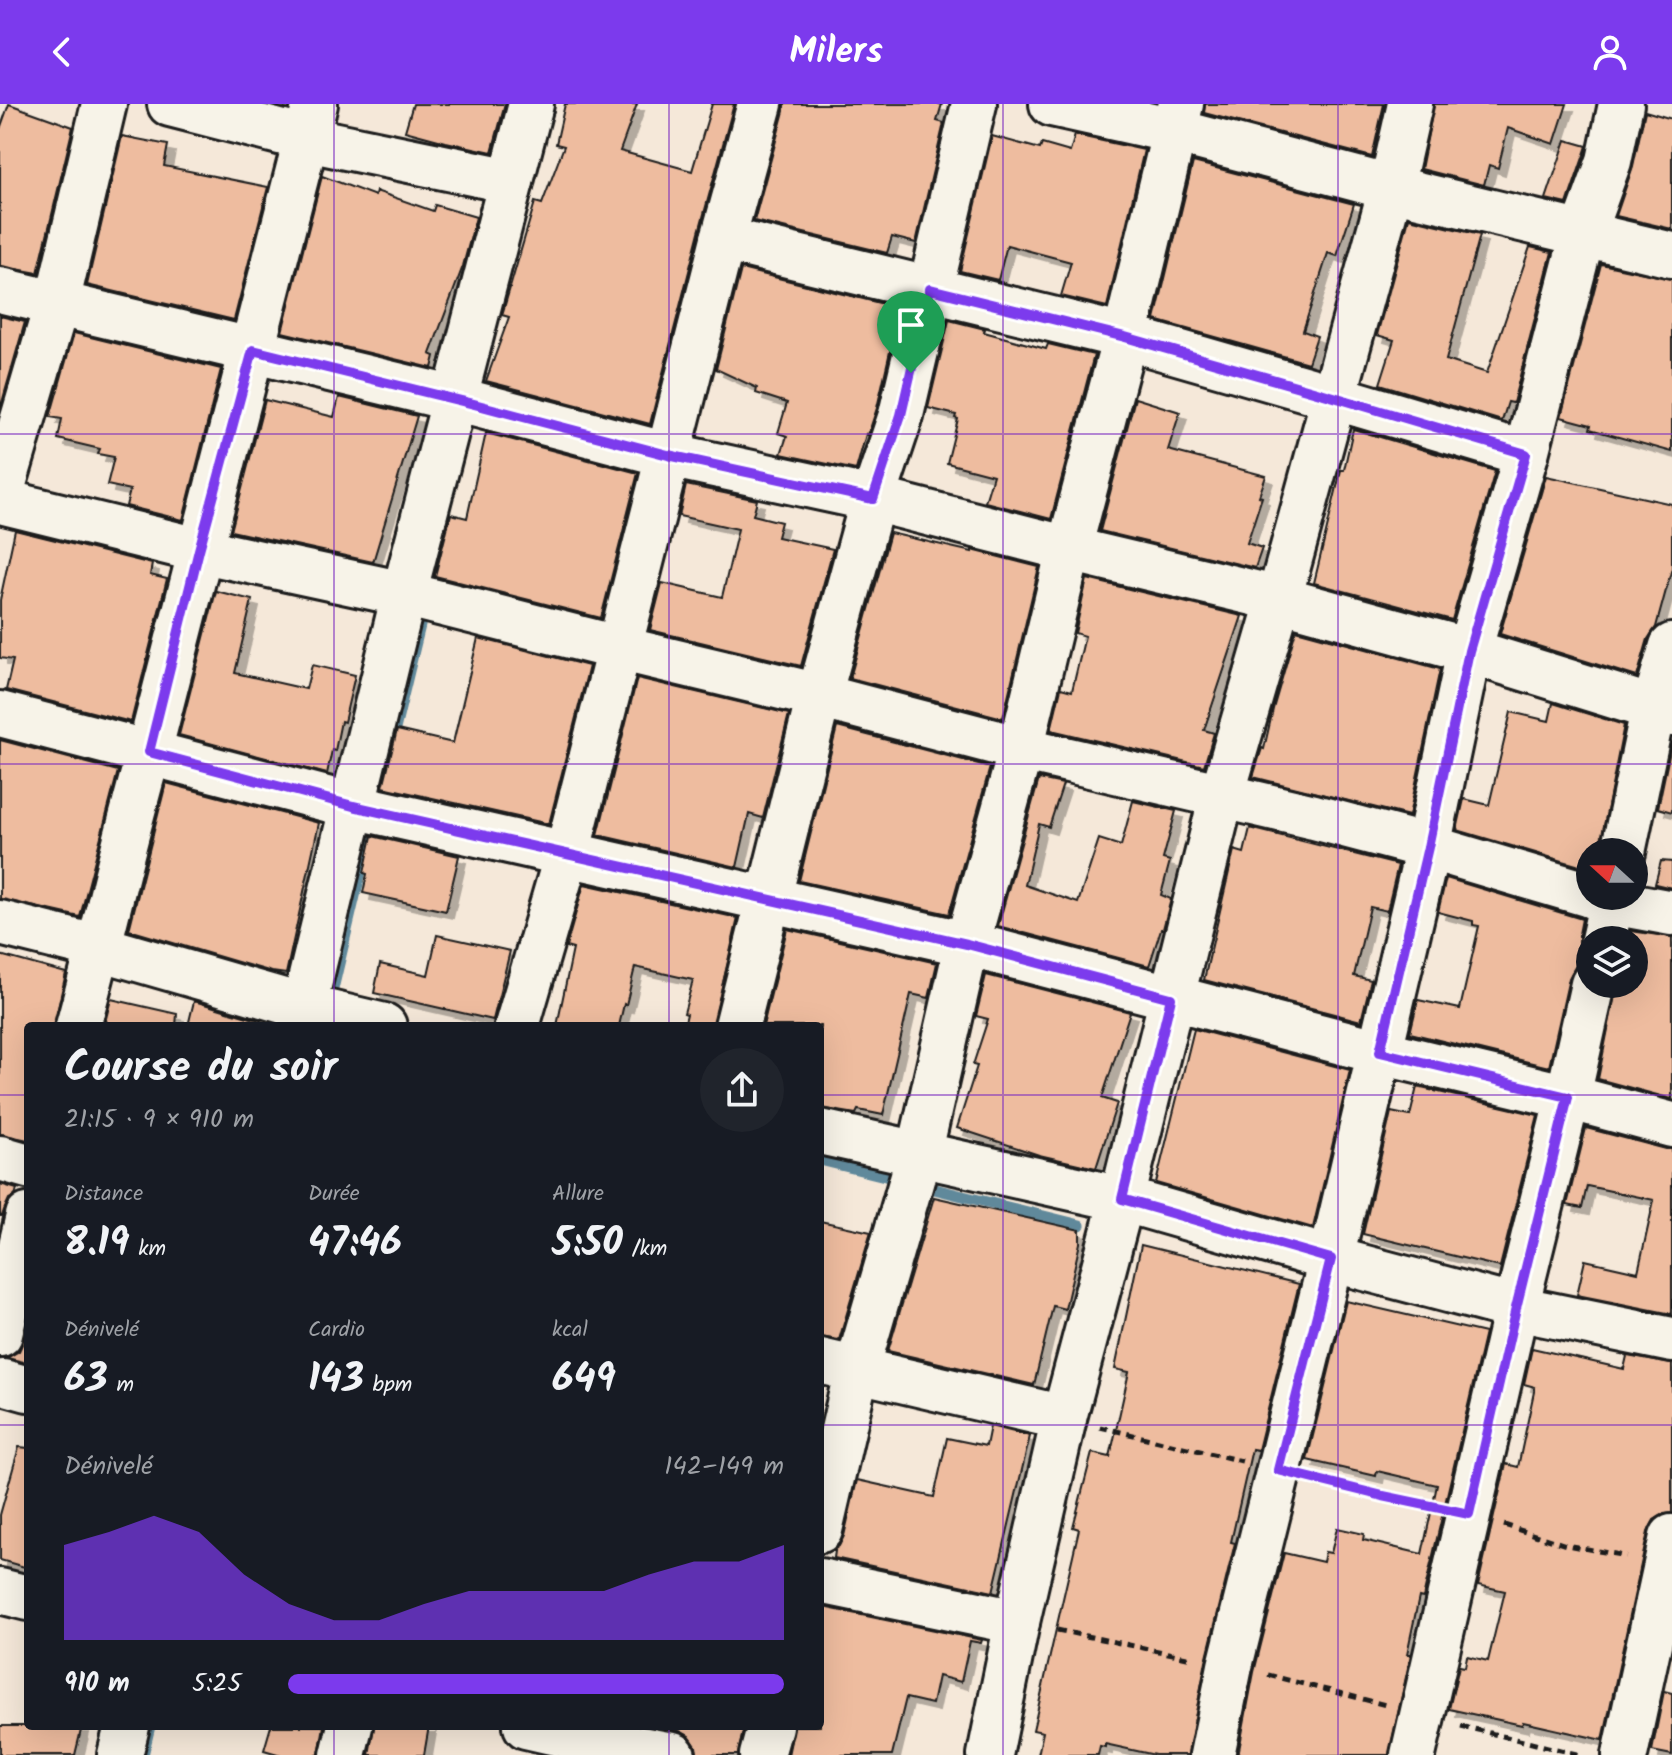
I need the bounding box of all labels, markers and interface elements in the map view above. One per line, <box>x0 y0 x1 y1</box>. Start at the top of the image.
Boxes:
text: Milers <box>789 24 883 81</box>
icon: back <box>40 30 84 74</box>
icon: person <box>1588 30 1632 74</box>
pin <box>877 291 945 373</box>
icon: arrive <box>889 303 933 347</box>
north arrow <box>1576 838 1648 910</box>
map controls <box>1576 838 1648 998</box>
button: layers <box>1576 926 1648 998</box>
text: Course du soir <box>64 1034 338 1104</box>
button: share <box>700 1048 784 1132</box>
text: 21:15 · 9 × 910 m <box>64 1099 254 1141</box>
text: Distance <box>64 1177 143 1212</box>
text: Durée <box>308 1177 360 1212</box>
text: Allure <box>552 1177 604 1212</box>
text: 8.19 <box>64 1212 129 1276</box>
text: 47:46 <box>308 1212 402 1276</box>
text: 5:50 <box>552 1212 623 1276</box>
text: km <box>129 1232 166 1267</box>
text: /km <box>623 1232 667 1267</box>
text: Dénivelé <box>64 1313 139 1348</box>
text: Cardio <box>308 1313 365 1348</box>
text: kcal <box>552 1313 588 1348</box>
text: 63 <box>64 1348 108 1412</box>
text: 143 <box>308 1348 364 1412</box>
text: 649 <box>552 1348 616 1412</box>
text: m <box>108 1368 134 1403</box>
text: bpm <box>364 1368 412 1403</box>
text: Dénivelé <box>64 1446 153 1488</box>
text: 142–149 m <box>664 1446 784 1488</box>
text: 910 m <box>64 1663 130 1705</box>
text: 5:25 <box>192 1663 241 1705</box>

